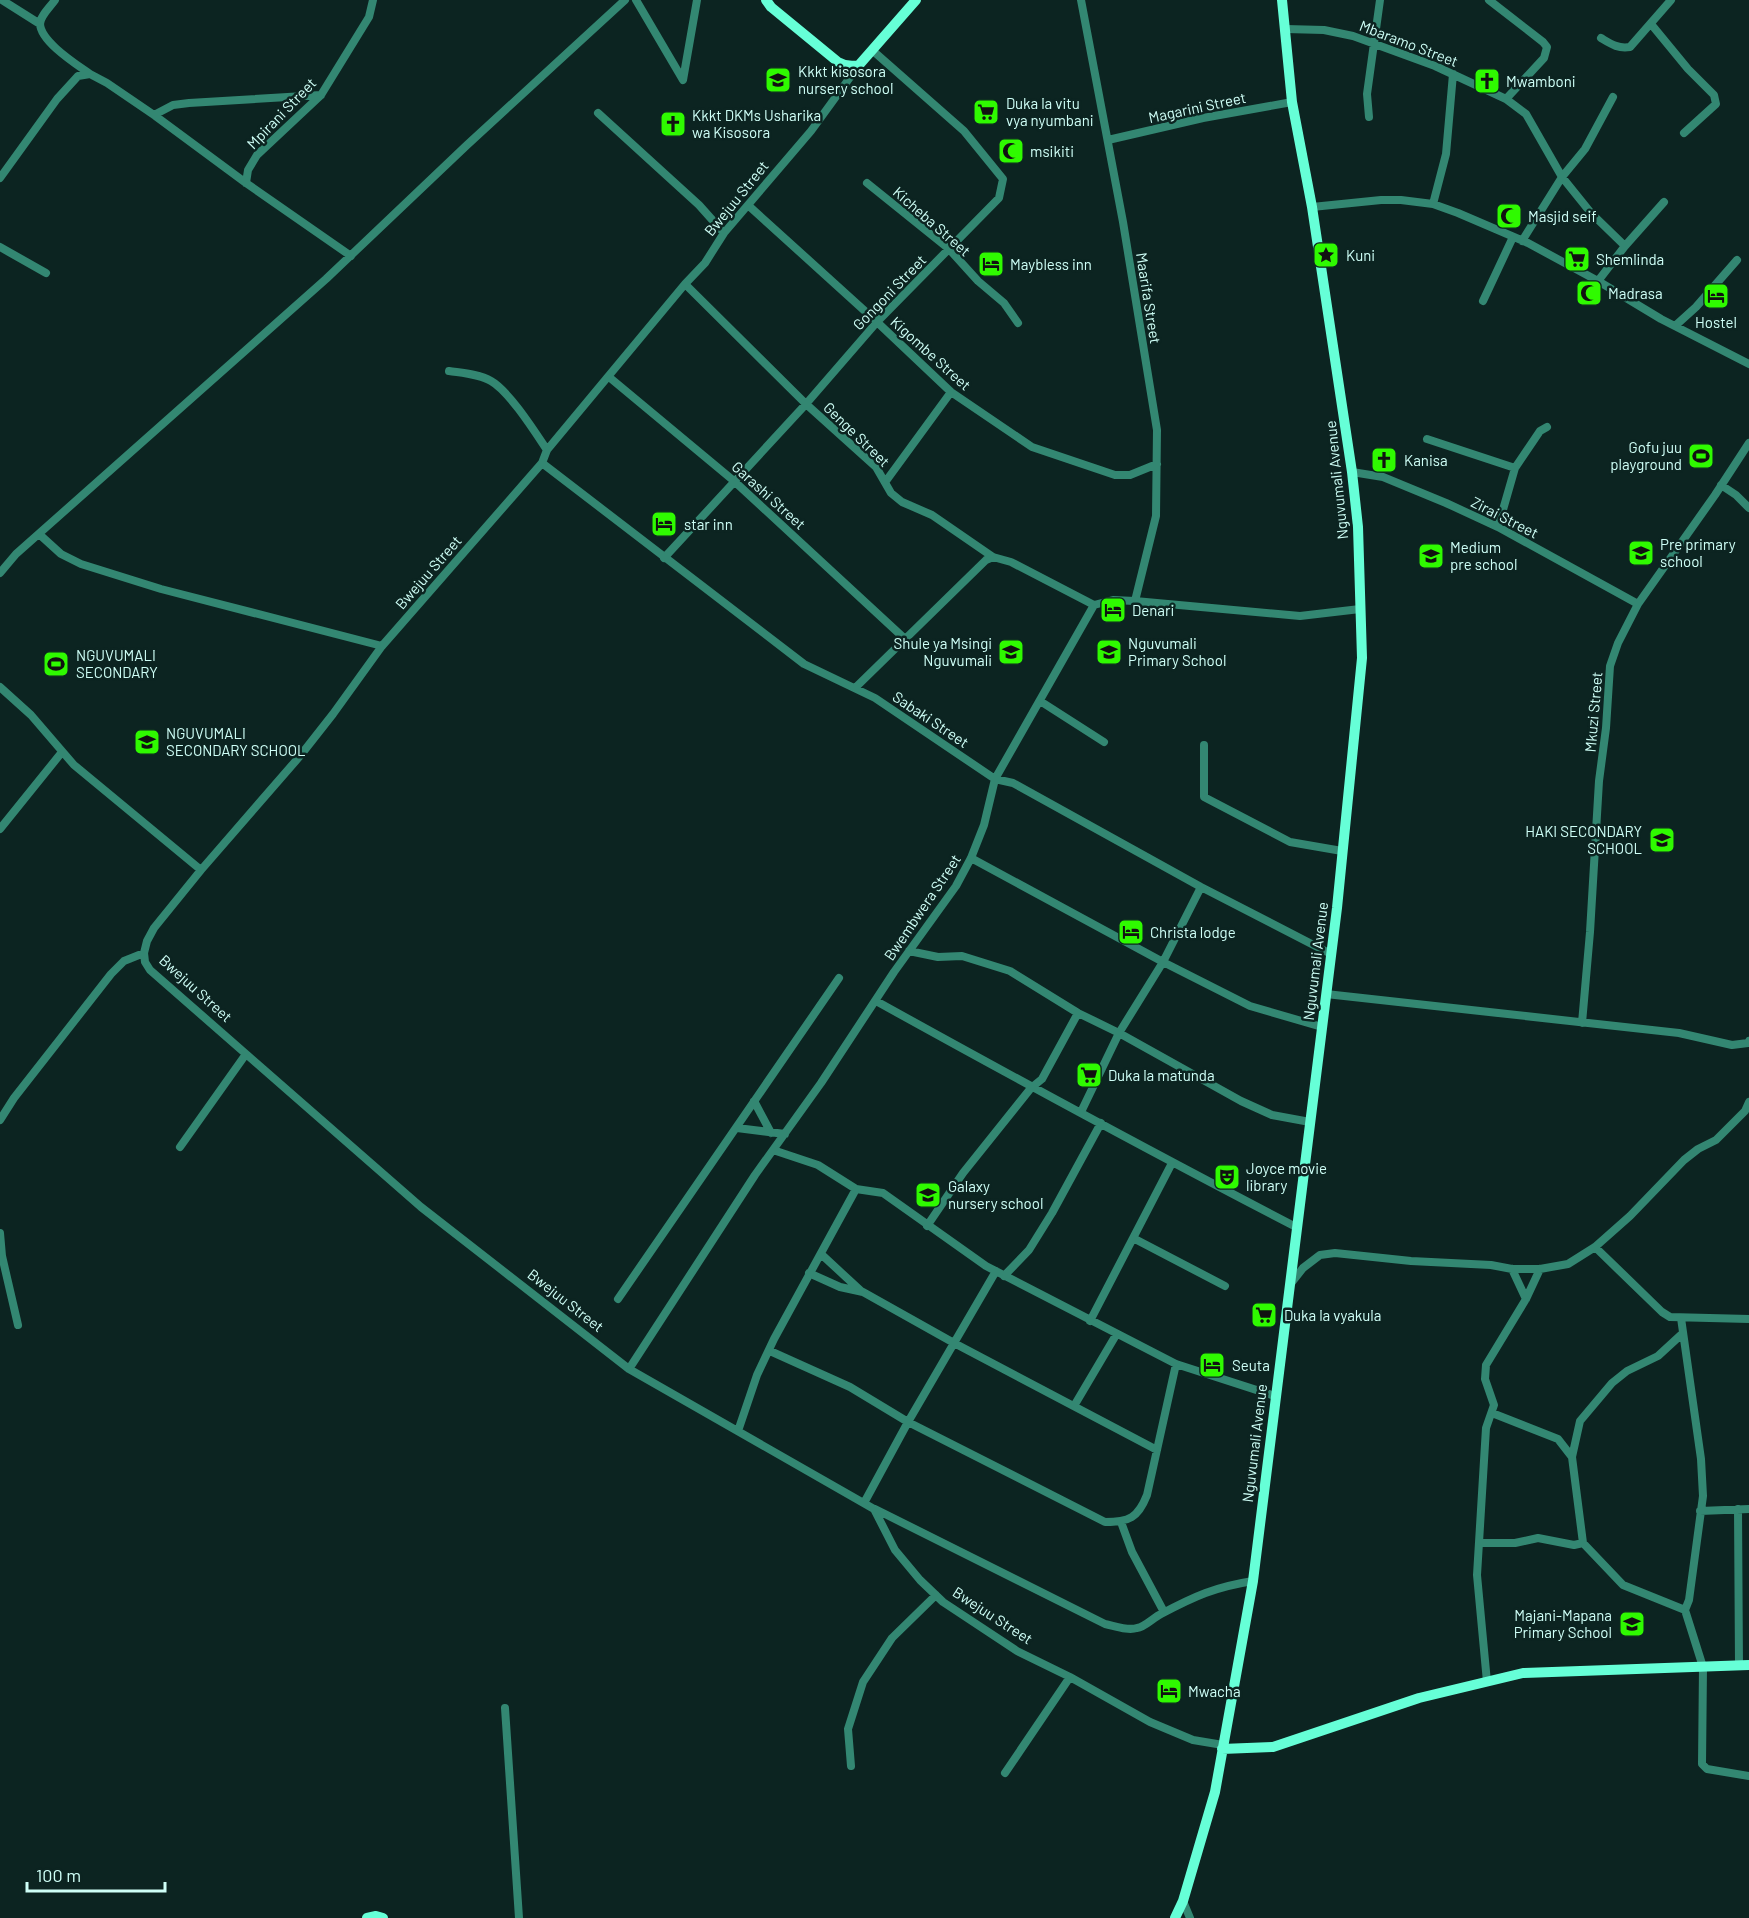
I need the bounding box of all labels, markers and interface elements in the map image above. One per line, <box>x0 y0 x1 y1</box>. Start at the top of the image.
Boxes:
street label: Mbaramo Street <box>1357 16 1461 70</box>
place label: Kkkt kisosora nursery school <box>798 62 893 97</box>
school or university icon: Kkkt kisosora nursery school <box>763 65 793 95</box>
church icon: Mwamboni <box>1472 66 1502 96</box>
place label: Mwamboni <box>1506 72 1576 90</box>
street label: Mpirani Street <box>243 74 319 152</box>
street label: Magarini Street <box>1147 88 1247 126</box>
place label: Duka la vitu vya nyumbani <box>1006 94 1094 129</box>
supermarket icon: Duka la vitu vya nyumbani <box>971 97 1001 127</box>
place label: Kkkt DKMs Usharika wa Kisosora <box>692 106 821 141</box>
church icon: Kkkt DKMs Usharika wa Kisosora <box>658 109 688 139</box>
mosque icon: msikiti <box>996 136 1026 166</box>
place label: msikiti <box>1030 142 1074 160</box>
street label: Bwejuu Street <box>700 157 772 239</box>
street label: Kicheba Street <box>890 183 974 259</box>
mosque icon: Masjid seif <box>1494 201 1524 231</box>
place label: Masjid seif <box>1528 207 1597 225</box>
place icon: Kuni <box>1311 240 1341 270</box>
supermarket icon: Shemlinda <box>1562 244 1592 274</box>
place label: Kuni <box>1346 246 1375 264</box>
hotel icon: Maybless inn <box>976 249 1006 279</box>
place label: Shemlinda <box>1596 250 1664 268</box>
street label: Gongoni Street <box>849 251 929 333</box>
street label: Maarifa Street <box>1133 251 1165 345</box>
place label: Maybless inn <box>1010 255 1092 273</box>
mosque icon: Madrasa <box>1574 278 1604 308</box>
hotel icon: Hostel <box>1701 281 1731 311</box>
place label: Madrasa <box>1608 284 1663 302</box>
street label: Kigombe Street <box>887 312 975 394</box>
place label: Hostel <box>1695 313 1737 331</box>
street label: Genge Street <box>820 398 894 470</box>
street label: Nguvumali Avenue <box>1321 420 1351 540</box>
place label: Gofu juu playground <box>1610 438 1682 473</box>
sports icon: Gofu juu playground <box>1686 441 1716 471</box>
church icon: Kanisa <box>1369 445 1399 475</box>
place label: Kanisa <box>1404 451 1448 469</box>
street label: Garashi Street <box>728 457 810 533</box>
street label: Zirai Street <box>1468 492 1542 542</box>
hotel icon: star inn <box>649 509 679 539</box>
place label: star inn <box>684 515 733 533</box>
street label: Bwejuu Street <box>391 532 465 612</box>
place label: Pre primary school <box>1660 535 1736 570</box>
place label: Medium pre school <box>1450 538 1517 573</box>
school or university icon: Pre primary school <box>1626 538 1656 568</box>
school or university icon: Medium pre school <box>1416 541 1446 571</box>
hotel icon: Denari <box>1098 595 1128 625</box>
place label: Denari <box>1132 601 1174 619</box>
place label: Shule ya Msingi Nguvumali <box>894 634 992 669</box>
place label: Nguvumali Primary School <box>1128 634 1226 669</box>
school or university icon: Shule ya Msingi Nguvumali <box>996 637 1026 667</box>
school or university icon: Nguvumali Primary School <box>1094 637 1124 667</box>
place label: NGUVUMALI SECONDARY <box>76 646 158 681</box>
sports icon: NGUVUMALI SECONDARY <box>41 649 71 679</box>
street label: Mkuzi Street <box>1581 671 1605 753</box>
street label: Sabaki Street <box>890 687 972 751</box>
place label: NGUVUMALI SECONDARY SCHOOL <box>166 724 306 759</box>
school or university icon: NGUVUMALI SECONDARY SCHOOL <box>132 727 162 757</box>
place label: HAKI SECONDARY SCHOOL <box>1525 822 1642 857</box>
school or university icon: HAKI SECONDARY SCHOOL <box>1647 825 1677 855</box>
street label: Bwembwera Street <box>880 851 964 963</box>
street label: Nguvumali Avenue <box>1299 901 1331 1021</box>
hotel icon: Christa lodge <box>1116 917 1146 947</box>
place label: Christa lodge <box>1150 923 1236 941</box>
street label: Bwejuu Street <box>156 951 236 1025</box>
supermarket icon: Duka la matunda <box>1074 1060 1104 1090</box>
place label: Duka la matunda <box>1108 1066 1215 1084</box>
place label: Joyce movie library <box>1246 1159 1327 1194</box>
theatre icon: Joyce movie library <box>1212 1162 1242 1192</box>
place label: Galaxy nursery school <box>948 1177 1043 1212</box>
school or university icon: Galaxy nursery school <box>913 1180 943 1210</box>
street label: Bwejuu Street <box>524 1265 608 1335</box>
supermarket icon: Duka la vyakula <box>1249 1300 1279 1330</box>
place label: Duka la vyakula <box>1284 1306 1381 1324</box>
hotel icon: Seuta <box>1197 1350 1227 1380</box>
place label: Seuta <box>1232 1356 1270 1374</box>
street label: Nguvumali Avenue <box>1238 1383 1270 1503</box>
street label: Bwejuu Street <box>950 1583 1036 1647</box>
place label: Majani-Mapana Primary School <box>1514 1606 1612 1641</box>
school or university icon: Majani-Mapana Primary School <box>1617 1609 1647 1639</box>
hotel icon: Mwacha <box>1154 1676 1184 1706</box>
place label: Mwacha <box>1188 1682 1241 1700</box>
scale bar <box>27 1855 165 1893</box>
text: 100 m <box>36 1864 81 1886</box>

